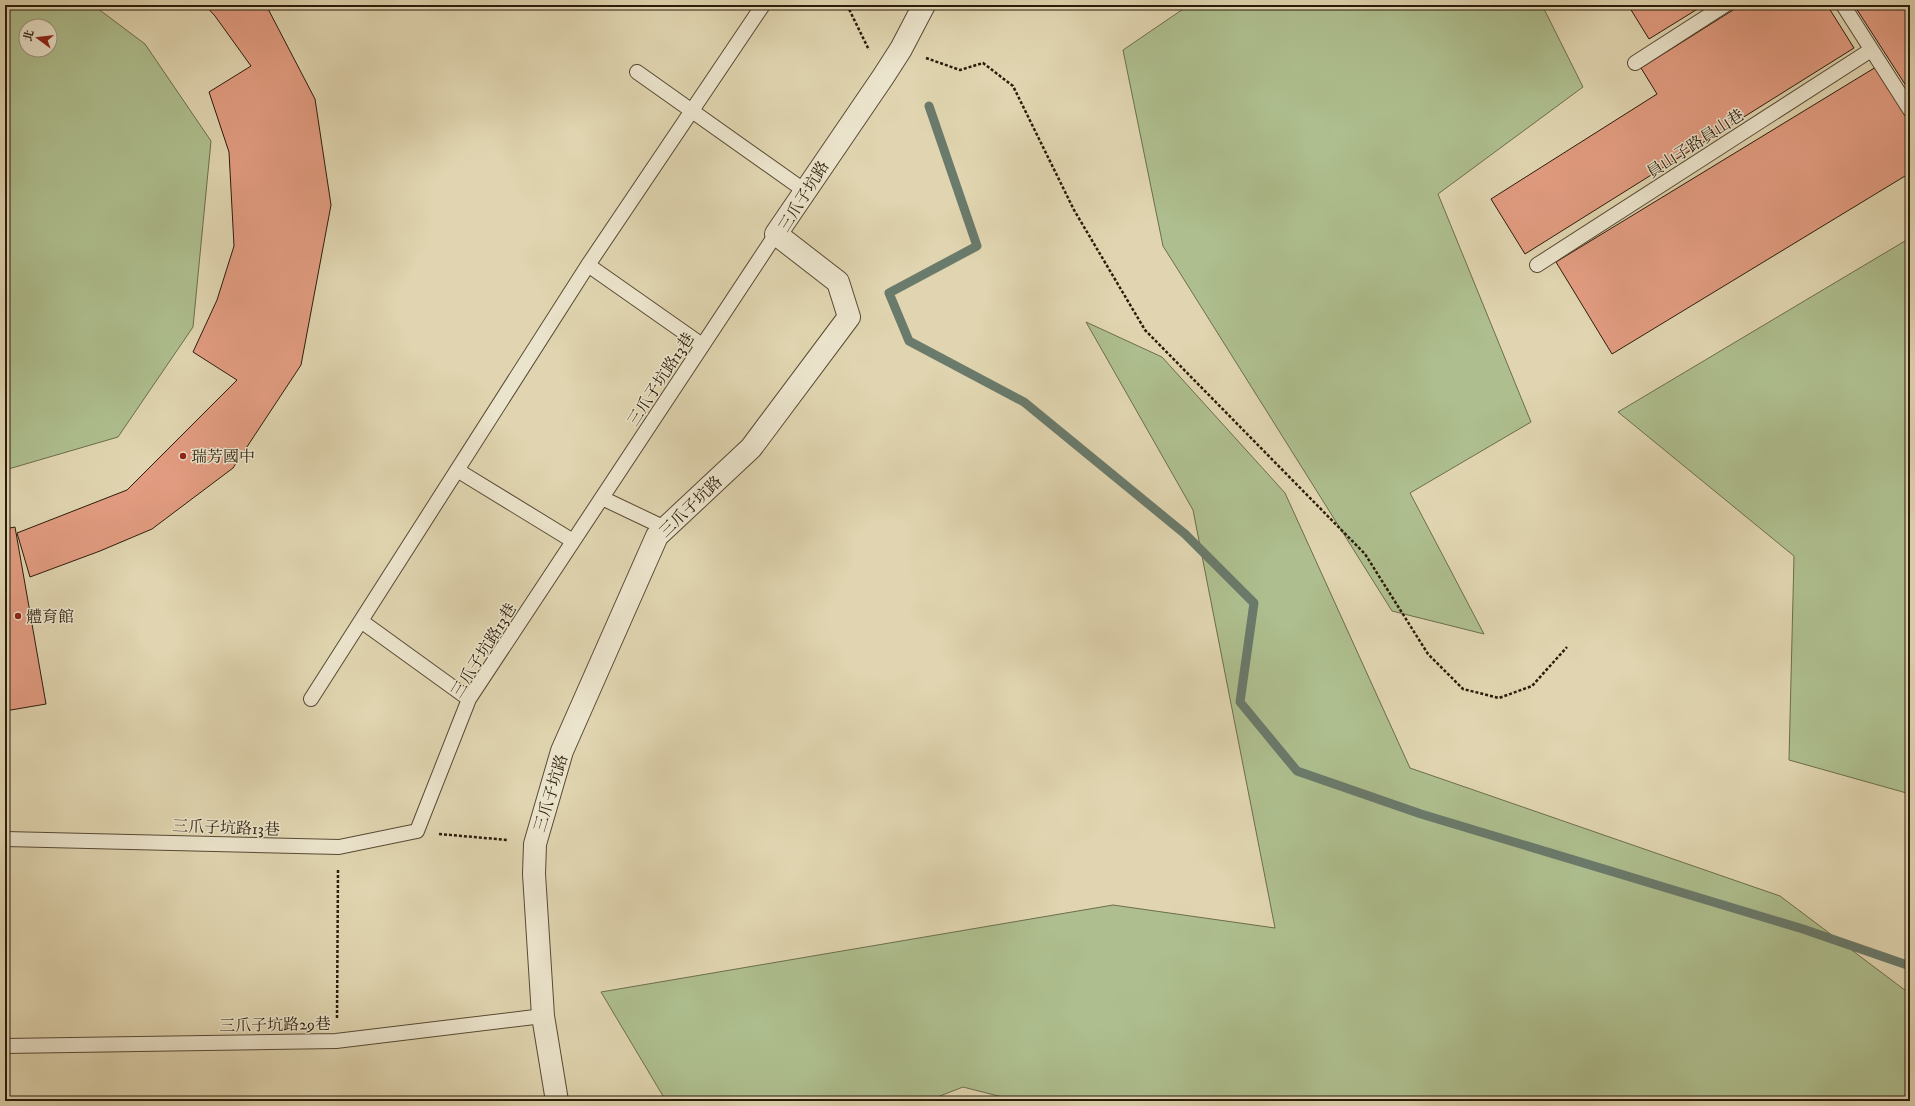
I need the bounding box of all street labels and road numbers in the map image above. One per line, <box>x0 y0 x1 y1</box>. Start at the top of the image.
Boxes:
street label: 員山子路員山巷 <box>1643 105 1748 183</box>
street label: 三爪子坑路 <box>774 157 834 236</box>
street label: 三爪子坑路13巷 <box>623 329 699 430</box>
street label: 三爪子坑路 <box>655 472 726 542</box>
street label: 三爪子坑路13巷 <box>447 599 521 702</box>
street label: 三爪子坑路 <box>530 752 572 834</box>
street label: 三爪子坑路13巷 <box>172 816 280 840</box>
street label: 三爪子坑路29巷 <box>219 1014 331 1036</box>

